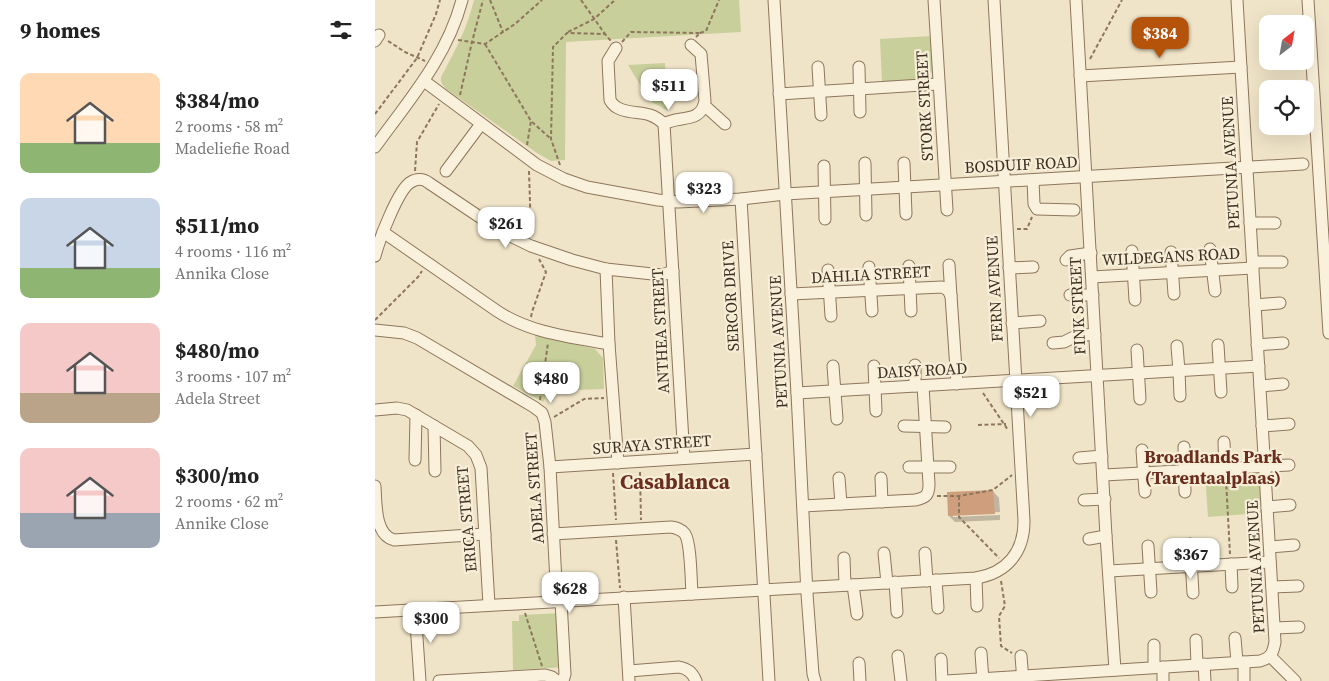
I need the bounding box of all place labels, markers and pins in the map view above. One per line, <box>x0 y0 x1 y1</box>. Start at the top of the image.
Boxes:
pin: $384 <box>1130 17 1190 59</box>
pin: $511 <box>639 68 699 111</box>
pin: $323 <box>674 172 734 214</box>
pin: $261 <box>476 206 536 249</box>
pin: $480 <box>521 362 581 404</box>
pin: $521 <box>1001 376 1061 418</box>
pin: $367 <box>1161 538 1221 580</box>
pin: $628 <box>540 572 600 614</box>
pin: $300 <box>401 602 461 644</box>

